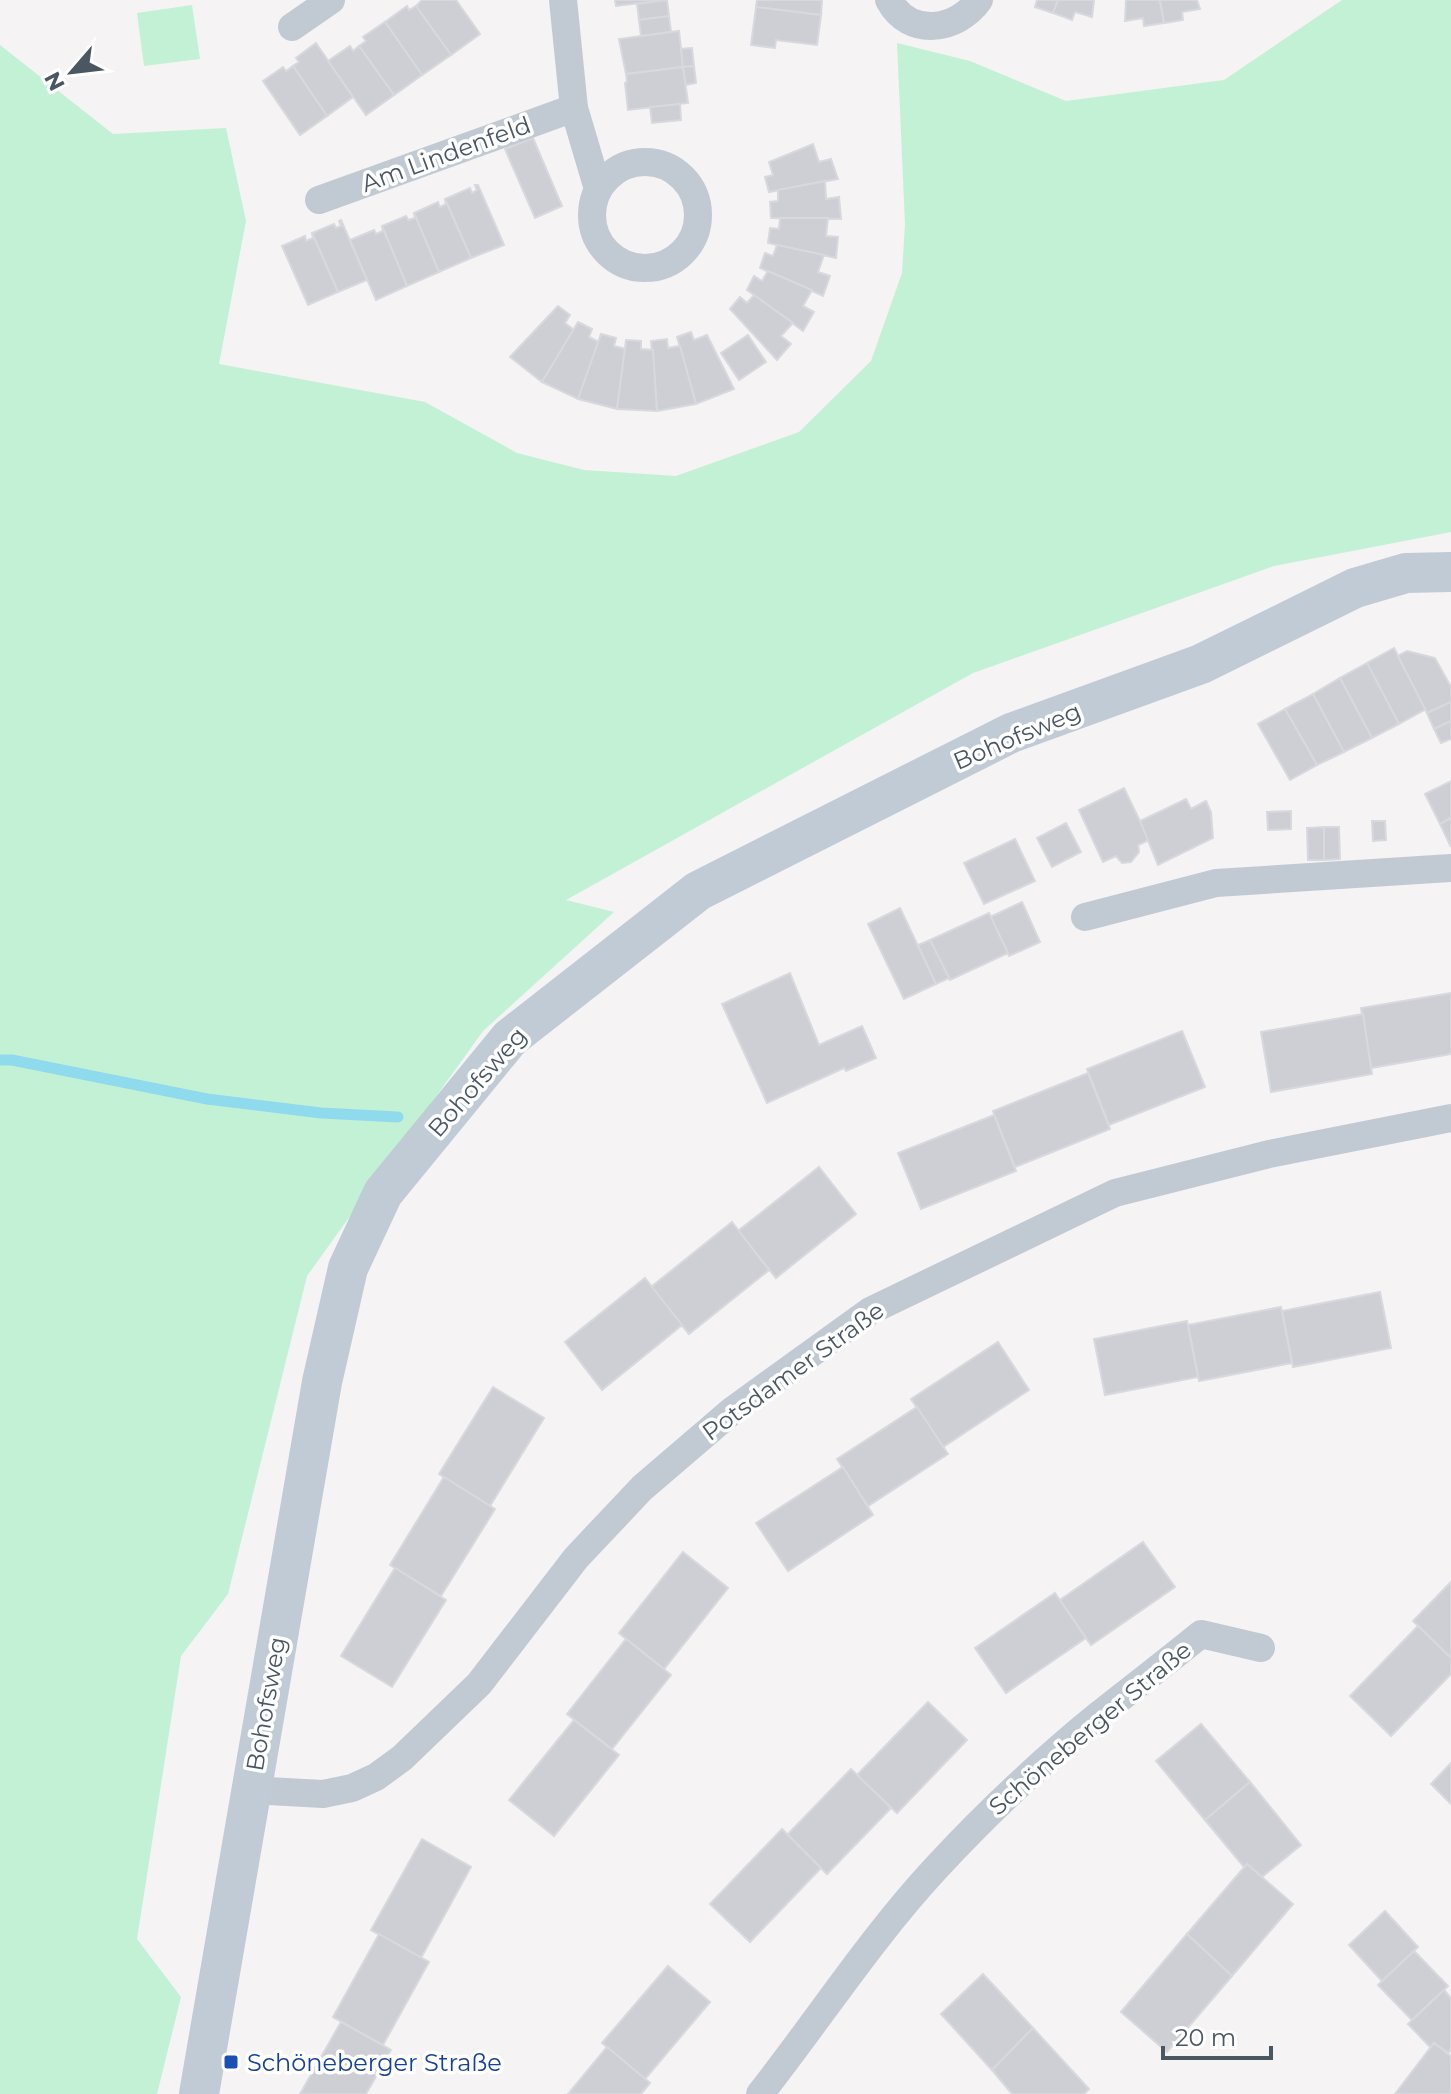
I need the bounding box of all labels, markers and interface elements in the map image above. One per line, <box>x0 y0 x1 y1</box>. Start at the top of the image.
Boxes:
north arrow <box>32 32 112 112</box>
text: N <box>39 67 71 95</box>
street label: Am Lindenfeld <box>357 110 535 198</box>
street label: Bohofsweg <box>949 696 1085 776</box>
street label: Bohofsweg <box>422 1021 532 1143</box>
street label: Potsdamer Straße <box>696 1295 890 1447</box>
street label: Bohofsweg <box>240 1635 292 1773</box>
street label: Schöneberger Straße <box>983 1635 1197 1821</box>
scale bar <box>1163 2010 1271 2060</box>
text: 20 m <box>1175 2023 1236 2052</box>
place label: Schöneberger Straße <box>247 2048 502 2077</box>
marker: Schöneberger Straße <box>222 2053 240 2071</box>

